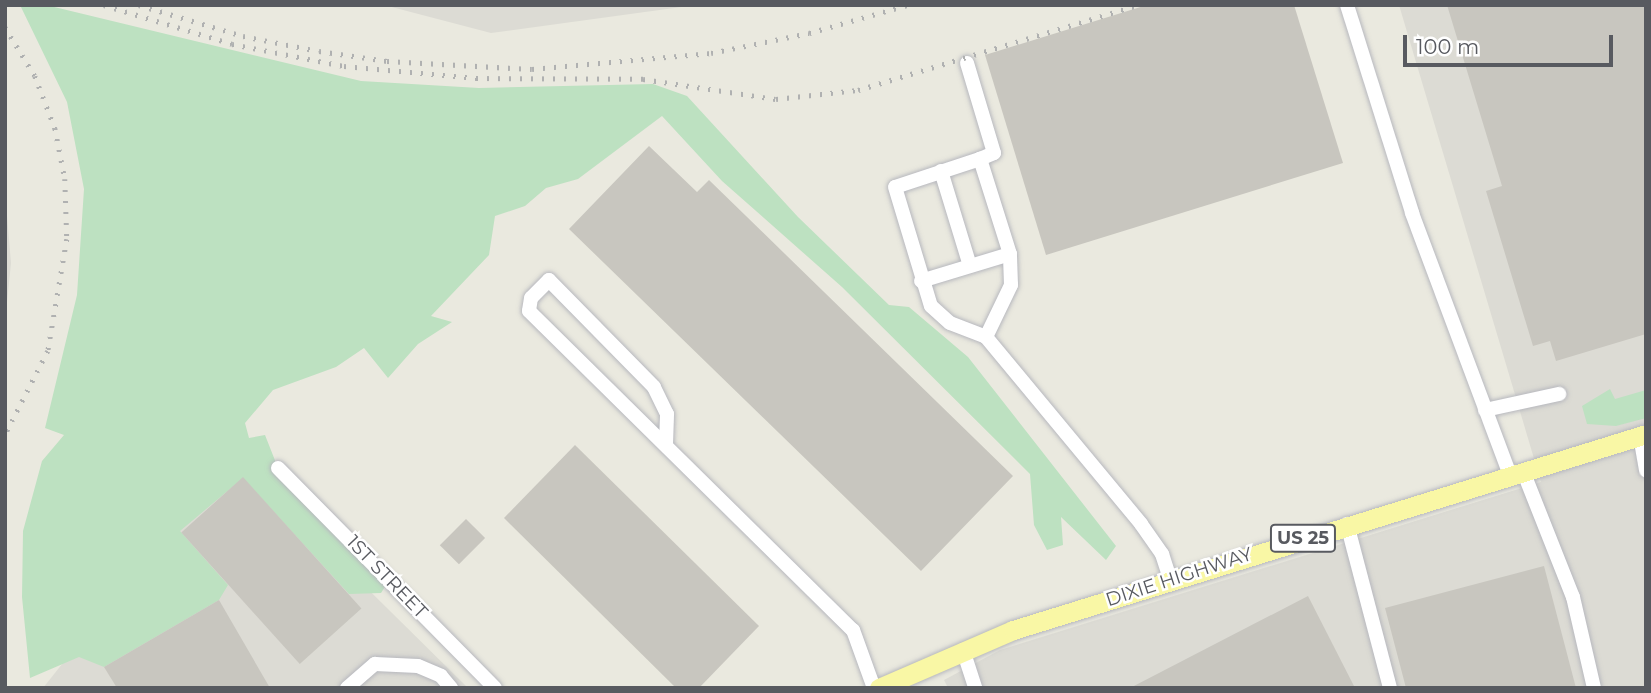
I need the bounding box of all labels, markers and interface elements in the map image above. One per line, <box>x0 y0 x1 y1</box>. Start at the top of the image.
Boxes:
scale bar <box>1406 21 1616 65</box>
text: 100 m <box>1416 34 1479 59</box>
road number: US 25 <box>1270 524 1336 552</box>
street label: 1ST STREET <box>342 531 432 623</box>
street label: DIXIE HIGHWAY <box>1103 543 1255 611</box>

